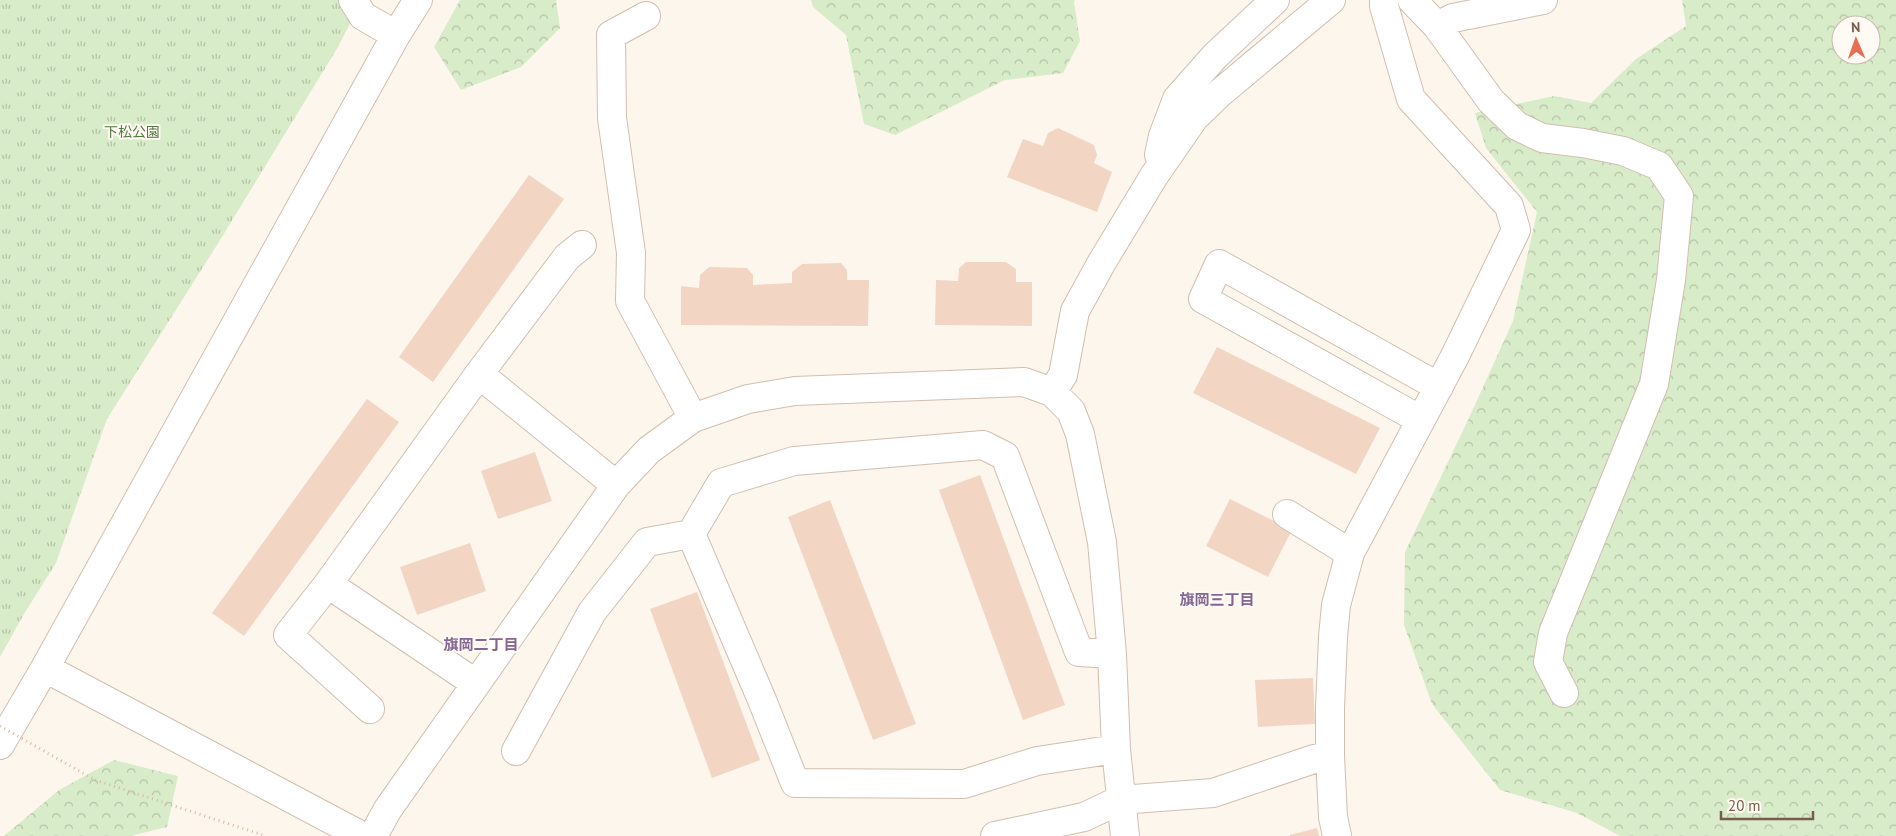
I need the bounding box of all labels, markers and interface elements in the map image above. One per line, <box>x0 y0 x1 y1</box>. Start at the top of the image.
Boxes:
north arrow <box>1831 15 1881 65</box>
text: N <box>1851 18 1860 36</box>
park label: 下松公園 <box>104 123 160 141</box>
district label: 旗岡三丁目 <box>1179 590 1255 609</box>
district label: 旗岡二丁目 <box>443 635 519 654</box>
scale bar <box>1721 788 1814 820</box>
text: 20 m <box>1728 796 1761 815</box>

